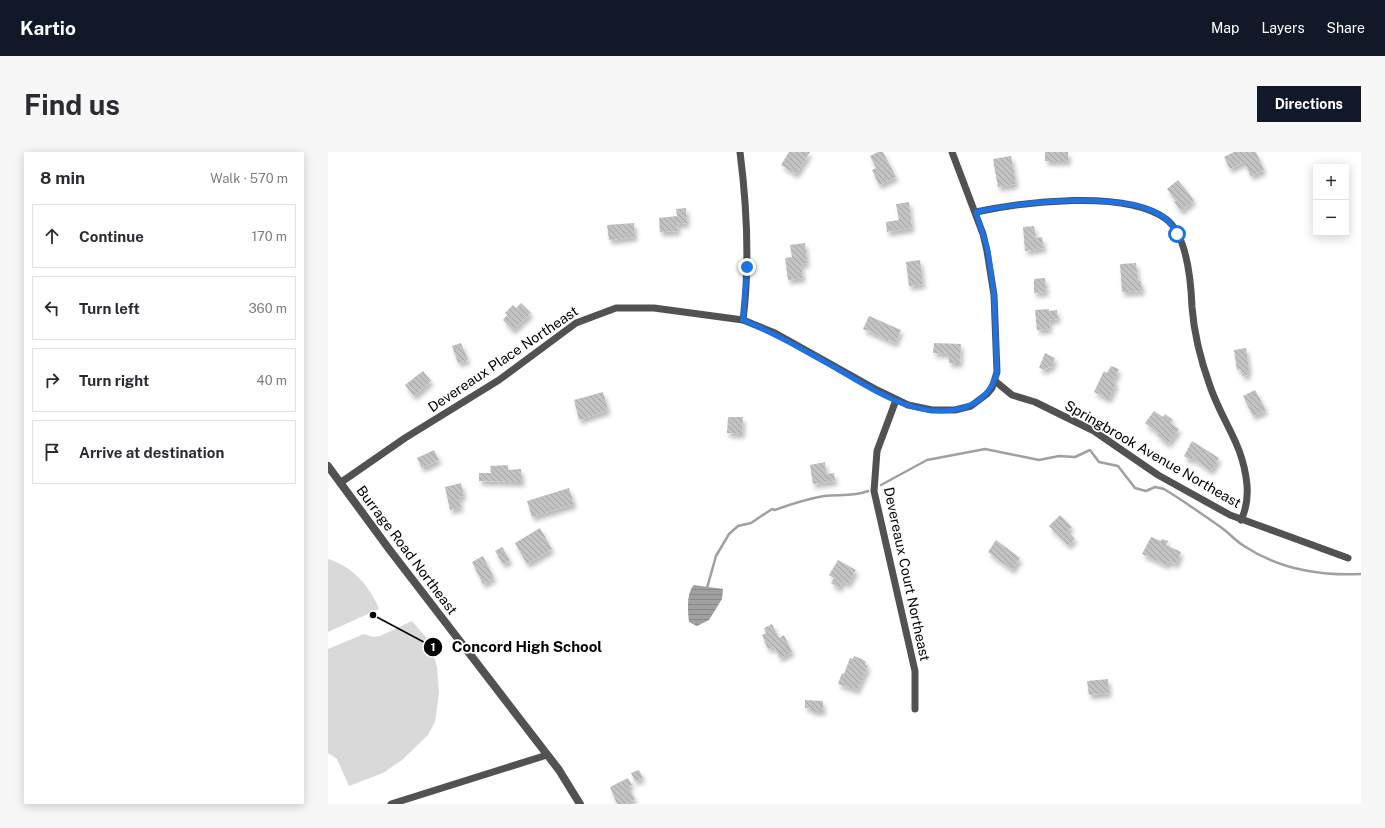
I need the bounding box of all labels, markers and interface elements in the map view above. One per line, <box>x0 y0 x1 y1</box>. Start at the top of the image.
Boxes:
text: Kartio <box>20 17 76 39</box>
text: Map <box>1211 20 1239 36</box>
text: Layers <box>1261 20 1305 36</box>
text: Share <box>1327 20 1365 36</box>
button: Directions <box>1257 86 1361 122</box>
text: Find us <box>24 88 120 121</box>
map controls <box>1313 164 1349 236</box>
button: + <box>1313 164 1349 200</box>
text: 8 min <box>40 168 85 188</box>
text: Walk · 570 m <box>210 171 288 186</box>
button: − <box>1313 200 1349 236</box>
icon: ahead <box>41 225 63 247</box>
route start <box>1168 225 1186 243</box>
text: Continue <box>79 228 144 245</box>
text: 170 m <box>252 229 287 244</box>
route end <box>738 258 756 276</box>
icon: left <box>41 297 63 319</box>
text: Turn left <box>79 300 140 317</box>
text: 360 m <box>249 301 287 316</box>
street label: Devereaux Place Northeast <box>425 303 581 415</box>
icon: right <box>41 369 63 391</box>
text: Turn right <box>79 372 149 389</box>
text: 40 m <box>256 373 287 388</box>
street label: Springbrook Avenue Northeast <box>1062 397 1244 511</box>
icon: arrive <box>41 441 63 463</box>
text: Arrive at destination <box>79 444 224 461</box>
street label: Burrage Road Northeast <box>353 482 461 618</box>
street label: Devereaux Court Northeast <box>881 485 933 663</box>
callout: Concord High School <box>423 633 610 660</box>
text: Concord High School <box>452 638 602 655</box>
text: 1 <box>430 640 436 654</box>

